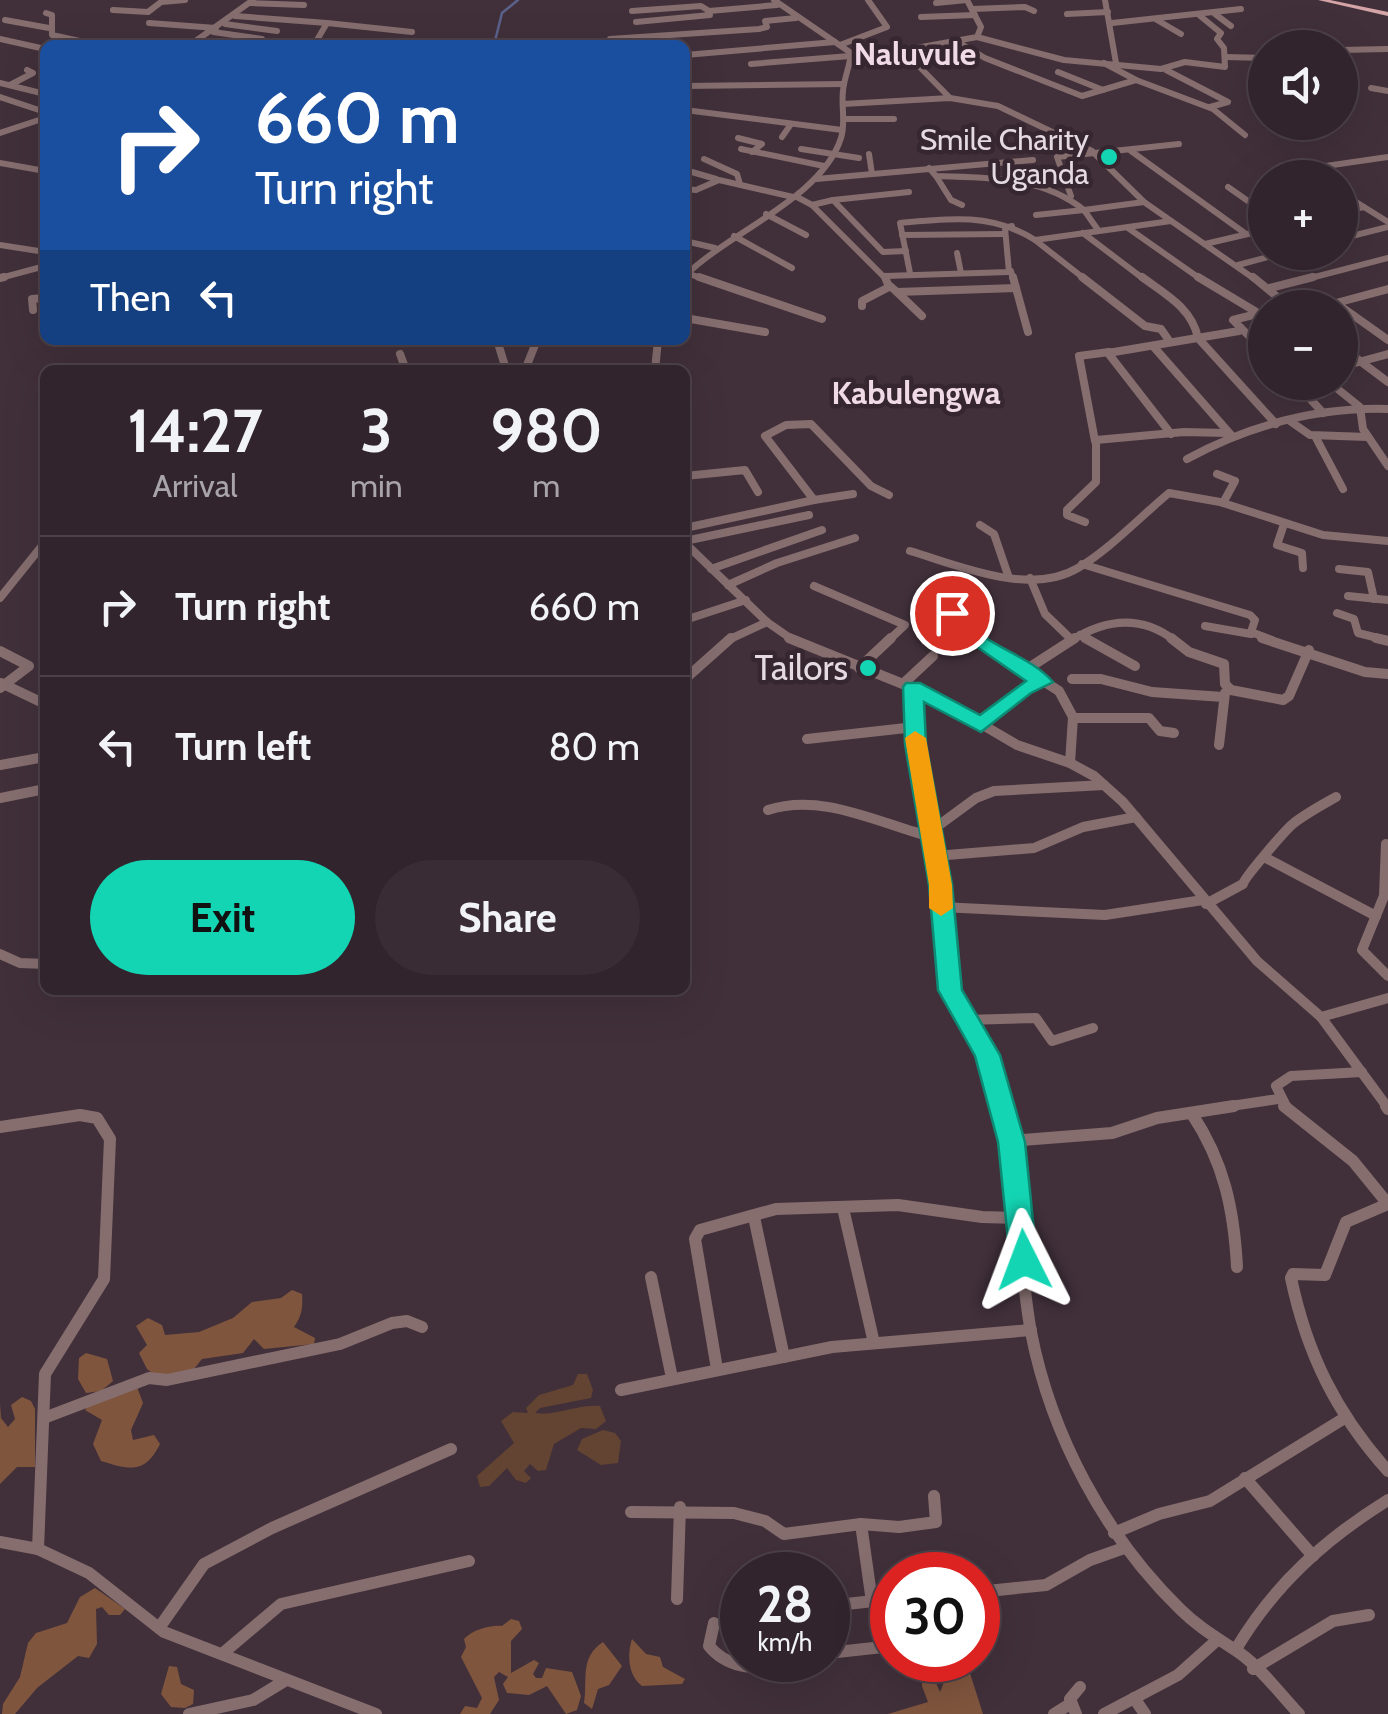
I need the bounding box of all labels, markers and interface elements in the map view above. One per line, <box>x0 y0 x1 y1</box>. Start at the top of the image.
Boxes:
map controls <box>1248 30 1358 400</box>
button: sound <box>1248 30 1358 140</box>
district label: Naluvule <box>854 34 976 73</box>
text: 660 m <box>255 75 460 161</box>
icon: right <box>90 80 220 210</box>
place label: Smile Charity Uganda <box>920 121 1090 192</box>
marker: Smile Charity Uganda <box>1098 146 1120 168</box>
button: + <box>1248 160 1358 270</box>
text: Turn right <box>255 161 434 215</box>
icon: left <box>191 270 246 325</box>
text: Then <box>90 274 171 321</box>
button: − <box>1248 290 1358 400</box>
district label: Kabulengwa <box>831 373 1001 412</box>
text: 14:27 <box>127 394 263 467</box>
text: 3 <box>360 394 393 467</box>
text: 980 <box>490 394 603 467</box>
text: Arrival <box>152 466 238 505</box>
text: min <box>350 466 403 505</box>
text: m <box>532 466 560 505</box>
pin <box>910 571 995 656</box>
icon: right <box>90 579 145 634</box>
text: Turn right <box>175 583 331 630</box>
text: 660 m <box>528 583 640 630</box>
icon: arrive <box>925 586 980 641</box>
place label: Tailors <box>754 646 848 689</box>
marker: Tailors <box>857 657 879 679</box>
icon: left <box>90 719 145 774</box>
text: Turn left <box>175 723 311 770</box>
text: 80 m <box>549 723 640 770</box>
button: Exit <box>90 860 355 975</box>
button: Share <box>375 860 640 975</box>
position arrow <box>972 1208 1076 1312</box>
speed limit sign: 30 <box>870 1552 1000 1682</box>
text: 28 <box>757 1574 813 1635</box>
text: km/h <box>758 1627 812 1657</box>

